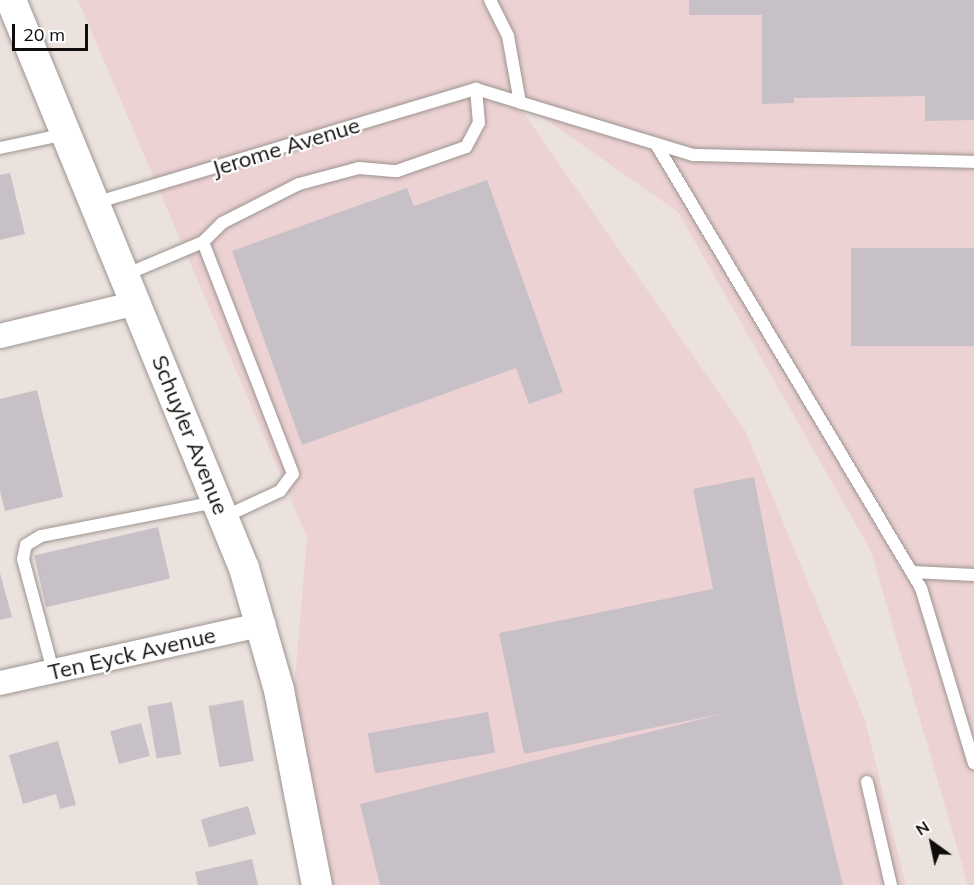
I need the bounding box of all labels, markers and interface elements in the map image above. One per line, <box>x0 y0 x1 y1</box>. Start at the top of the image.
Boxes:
scale bar <box>15 12 92 50</box>
text: 20 m <box>23 23 65 46</box>
street label: Jerome Avenue <box>209 112 363 182</box>
street label: Schuyler Avenue <box>146 352 234 518</box>
street label: Ten Eyck Avenue <box>46 622 218 686</box>
north arrow <box>902 813 962 873</box>
text: N <box>912 816 933 840</box>

